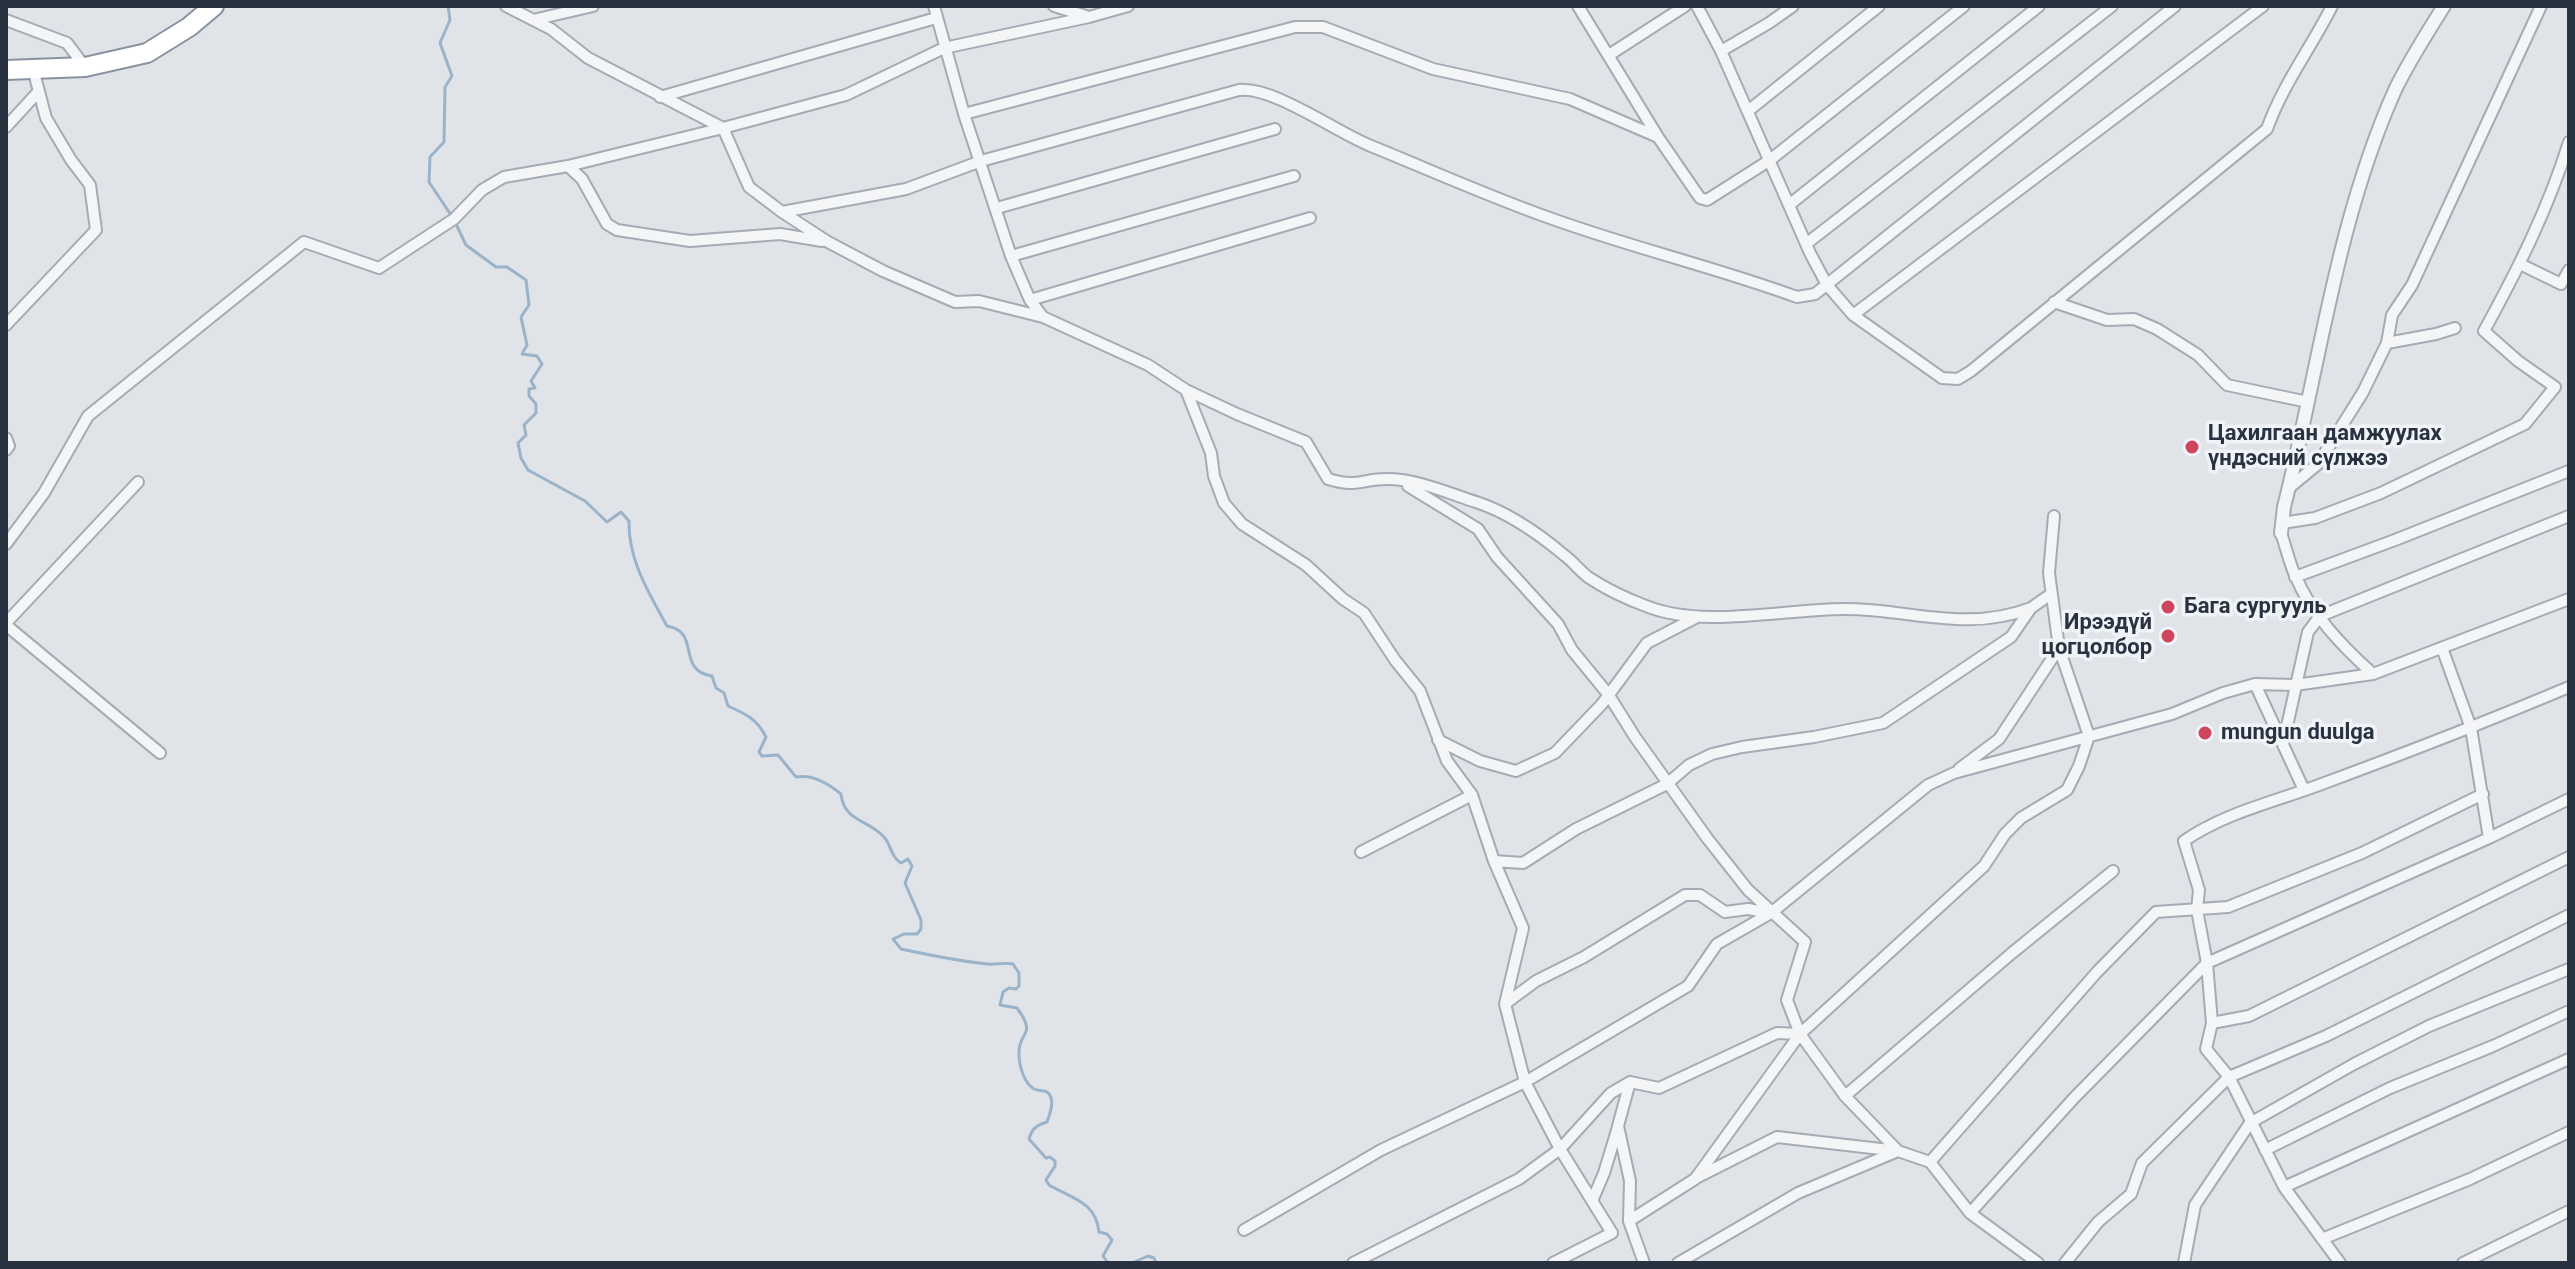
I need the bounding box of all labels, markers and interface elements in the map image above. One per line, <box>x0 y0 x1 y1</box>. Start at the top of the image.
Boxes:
place label: Цахилгаан дамжуулах үндэсний сүлжээ <box>2208 421 2442 472</box>
marker: Цахилгаан дамжуулах үндэсний сүлжээ <box>2183 438 2201 456</box>
place label: Бага сургууль <box>2184 594 2327 620</box>
marker: Бага сургууль <box>2159 598 2177 616</box>
place label: Ирээдүй цогцолбор <box>2042 610 2152 662</box>
marker: Ирээдүй цогцолбор <box>2159 627 2177 645</box>
place label: mungun duulga <box>2221 720 2375 746</box>
marker: mungun duulga <box>2196 724 2214 742</box>

